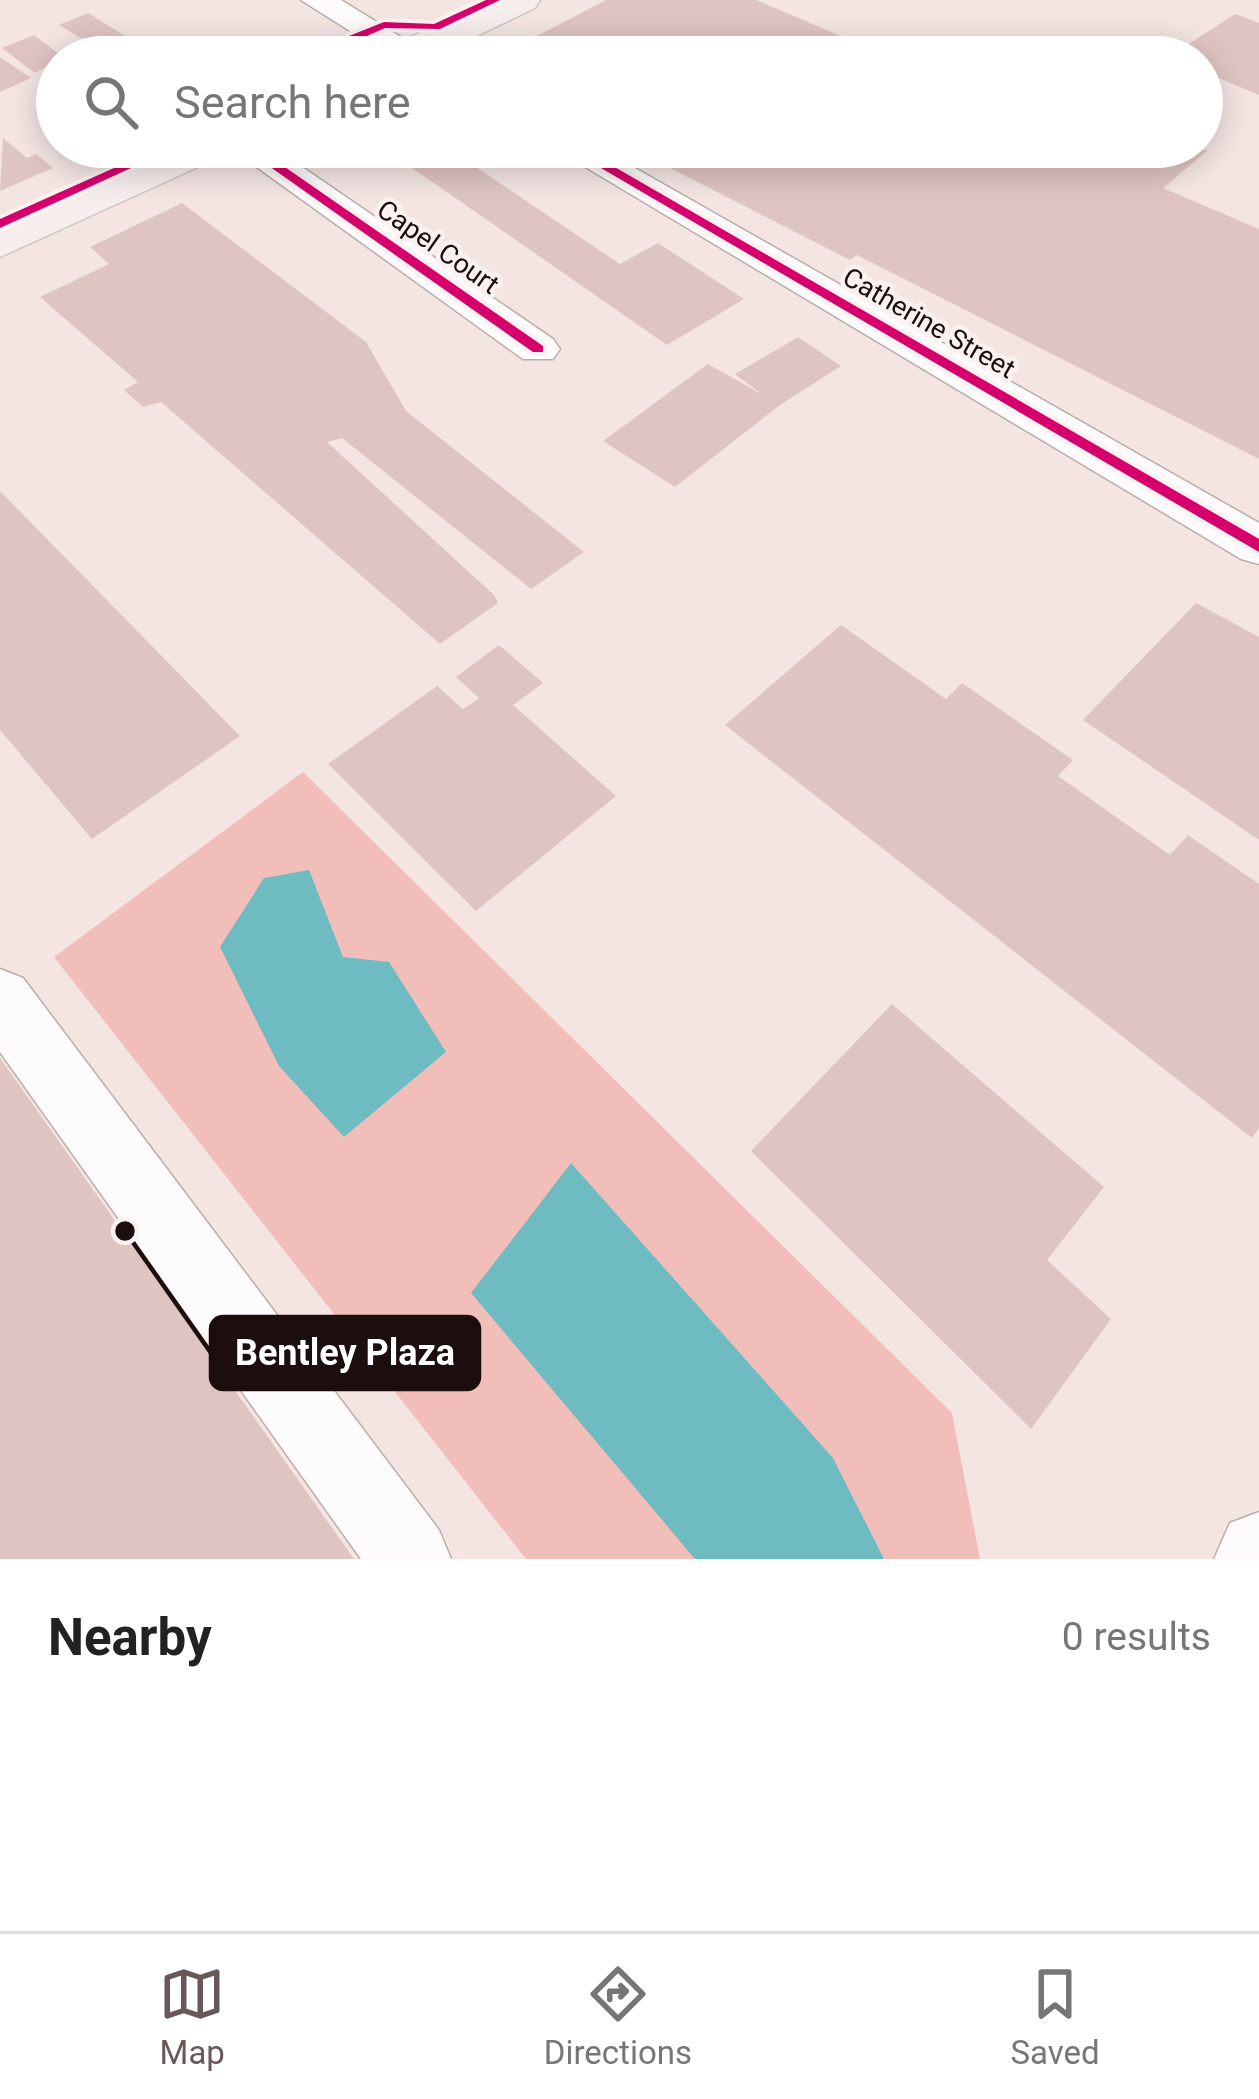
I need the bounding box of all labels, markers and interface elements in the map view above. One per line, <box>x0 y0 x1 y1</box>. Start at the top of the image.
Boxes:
search box <box>36 36 1223 168</box>
icon: search <box>78 69 144 135</box>
text: Search here <box>174 76 411 129</box>
street label: Capel Court <box>371 193 505 301</box>
street label: Catherine Street <box>837 261 1021 385</box>
callout: Bentley Plaza <box>211 1317 479 1389</box>
text: Bentley Plaza <box>235 1332 455 1374</box>
text: Nearby <box>48 1608 212 1667</box>
text: 0 results <box>1062 1614 1211 1660</box>
tab: Map <box>159 1961 225 2072</box>
tab: Directions <box>544 1961 692 2072</box>
tab: Saved <box>1011 1961 1100 2072</box>

